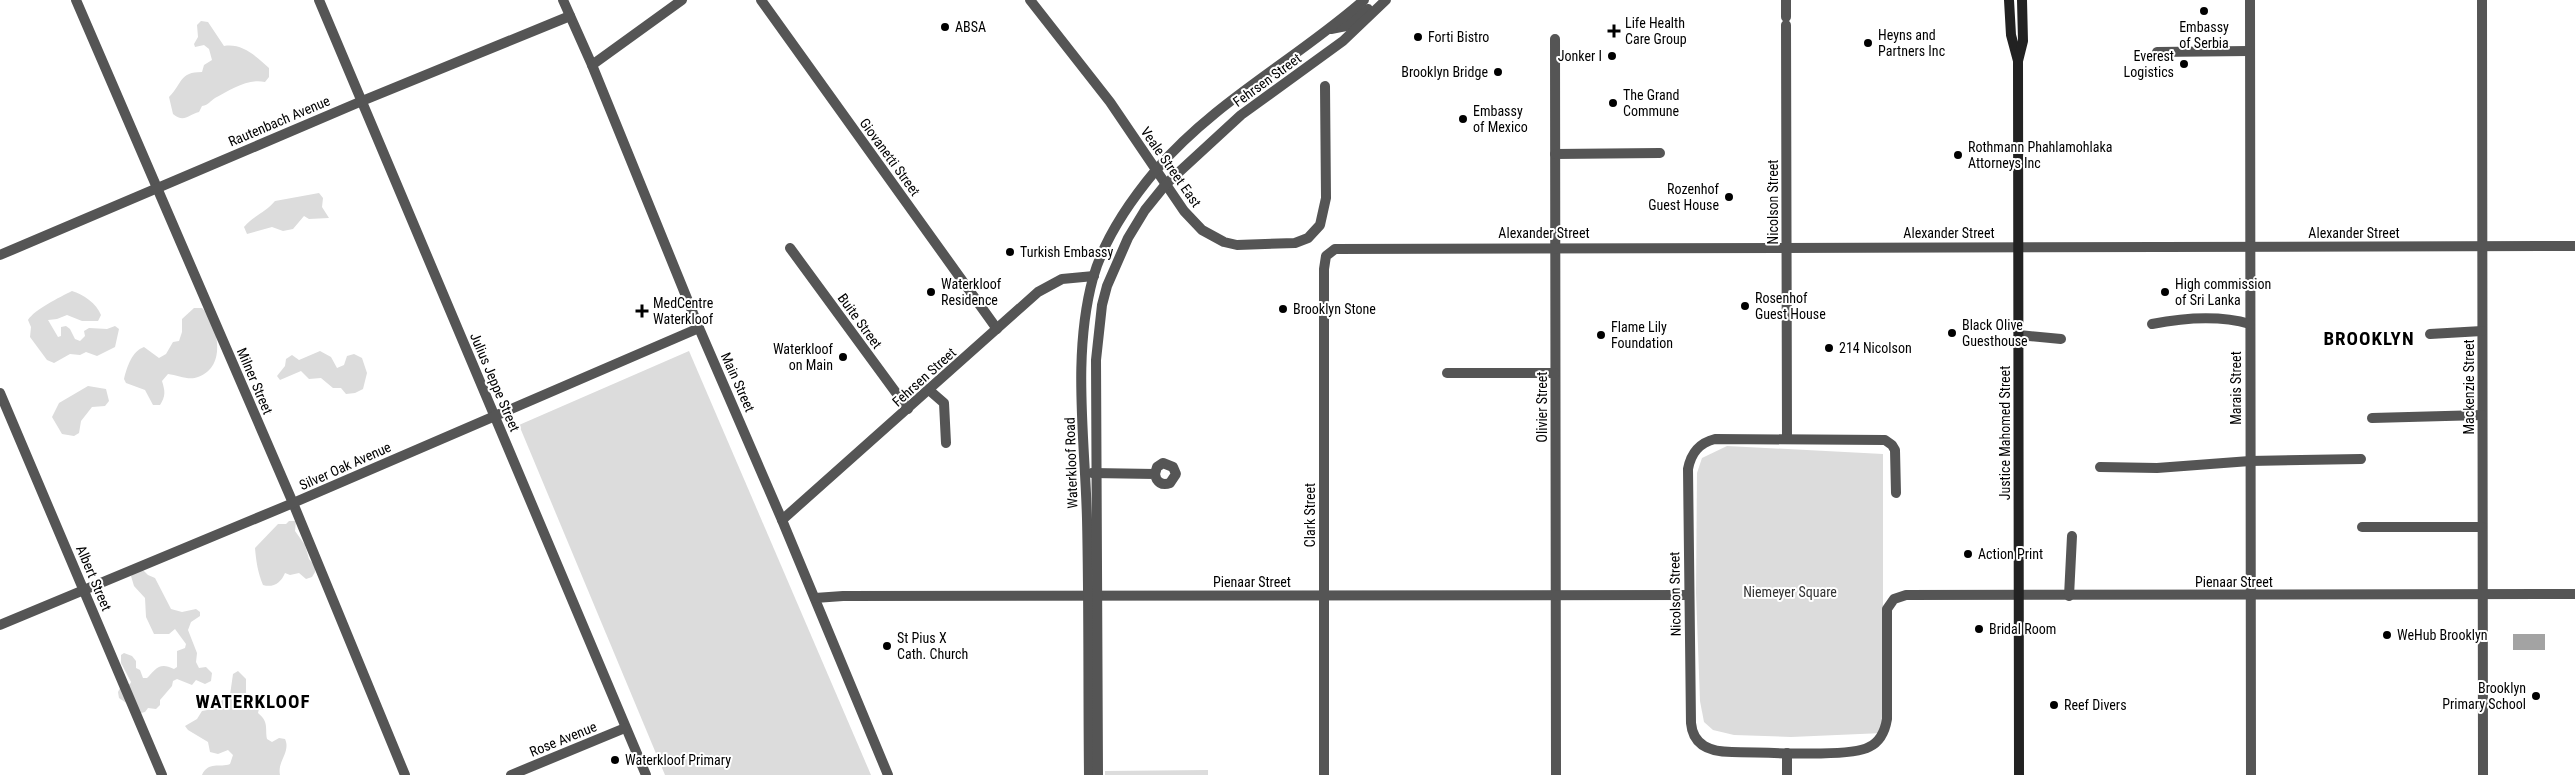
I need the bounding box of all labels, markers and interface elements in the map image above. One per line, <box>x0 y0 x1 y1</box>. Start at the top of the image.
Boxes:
marker: Embassy of Serbia <box>2198 5 2210 17</box>
place label: Life Health Care Group <box>1625 15 1687 47</box>
place label: ABSA <box>955 19 986 35</box>
place label: Embassy of Serbia <box>2179 19 2229 51</box>
marker: ABSA <box>939 21 951 33</box>
marker: Life Health Care Group <box>1607 24 1621 38</box>
place label: Heyns and Partners Inc <box>1878 27 1945 59</box>
place label: Forti Bistro <box>1428 29 1489 45</box>
marker: Forti Bistro <box>1412 31 1424 43</box>
marker: Heyns and Partners Inc <box>1862 37 1874 49</box>
place label: Jonker I <box>1558 48 1602 64</box>
place label: Everest Logistics <box>2124 48 2174 80</box>
street label: Fehrsen Street <box>1230 50 1304 110</box>
marker: Jonker I <box>1606 50 1618 62</box>
marker: Everest Logistics <box>2178 58 2190 70</box>
place label: Brooklyn Bridge <box>1401 64 1488 80</box>
marker: Brooklyn Bridge <box>1492 66 1504 78</box>
place label: The Grand Commune <box>1623 87 1680 119</box>
street label: Rautenbach Avenue <box>226 92 333 150</box>
marker: The Grand Commune <box>1607 97 1619 109</box>
place label: Embassy of Mexico <box>1473 103 1528 135</box>
marker: Embassy of Mexico <box>1457 113 1469 125</box>
street label: Giovanetti Street <box>857 115 923 199</box>
street label: Veale Street East <box>1137 124 1205 210</box>
place label: Rothmann Phahlamohlaka Attorneys Inc <box>1968 139 2113 171</box>
marker: Rothmann Phahlamohlaka Attorneys Inc <box>1952 149 1964 161</box>
street label: Nicolson Street <box>1765 160 1781 244</box>
place label: Rozenhof Guest House <box>1648 181 1720 213</box>
marker: Rozenhof Guest House <box>1723 191 1735 203</box>
street label: Alexander Street <box>1498 225 1590 241</box>
street label: Alexander Street <box>1903 225 1995 241</box>
street label: Alexander Street <box>2308 225 2400 241</box>
place label: Turkish Embassy <box>1020 244 1113 260</box>
marker: Turkish Embassy <box>1004 246 1016 258</box>
place label: Waterkloof Residence <box>941 276 1002 308</box>
place label: High commission of Sri Lanka <box>2175 276 2271 308</box>
marker: Waterkloof Residence <box>925 286 937 298</box>
marker: High commission of Sri Lanka <box>2159 286 2171 298</box>
street label: Buite Street <box>835 290 885 352</box>
place label: Rosenhof Guest House <box>1755 290 1826 322</box>
place label: MedCentre Waterkloof <box>653 295 714 327</box>
marker: Rosenhof Guest House <box>1739 300 1751 312</box>
place label: Brooklyn Stone <box>1293 301 1376 317</box>
marker: Brooklyn Stone <box>1277 303 1289 315</box>
marker: MedCentre Waterkloof <box>635 304 649 318</box>
place label: Black Olive Guesthouse <box>1962 317 2028 349</box>
place label: Flame Lily Foundation <box>1611 319 1673 351</box>
marker: Black Olive Guesthouse <box>1946 327 1958 339</box>
district label: BROOKLYN <box>2323 327 2415 350</box>
marker: Flame Lily Foundation <box>1595 329 1607 341</box>
street label: Julius Jeppe Street <box>467 330 523 434</box>
street label: Mackenzie Street <box>2461 339 2477 435</box>
place label: 214 Nicolson <box>1839 340 1912 356</box>
place label: Waterkloof on Main <box>773 341 834 373</box>
marker: 214 Nicolson <box>1823 342 1835 354</box>
street label: Fehrsen Street <box>889 344 959 410</box>
street label: Milner Street <box>234 345 276 417</box>
street label: Main Street <box>718 350 758 414</box>
marker: Waterkloof on Main <box>837 351 849 363</box>
street label: Marais Street <box>2228 351 2244 425</box>
street label: Justice Mahomed Street <box>1997 366 2013 500</box>
street label: Olivier Street <box>1534 372 1550 442</box>
street label: Waterkloof Road <box>1061 417 1081 509</box>
street label: Silver Oak Avenue <box>297 438 394 493</box>
street label: Clark Street <box>1302 483 1318 547</box>
street label: Albert Street <box>73 543 115 613</box>
place label: Action Print <box>1978 546 2043 562</box>
marker: Action Print <box>1962 548 1974 560</box>
street label: Nicolson Street <box>1666 551 1684 637</box>
street label: Pienaar Street <box>1213 574 1291 590</box>
street label: Pienaar Street <box>2195 574 2273 590</box>
park label: Niemeyer Square <box>1743 584 1837 600</box>
place label: Bridal Room <box>1989 621 2056 637</box>
marker: Bridal Room <box>1973 623 1985 635</box>
place label: WeHub Brooklyn <box>2397 627 2488 643</box>
marker: WeHub Brooklyn <box>2381 629 2393 641</box>
place label: St Pius X Cath. Church <box>897 630 968 662</box>
marker: St Pius X Cath. Church <box>881 640 893 652</box>
place label: Brooklyn Primary School <box>2442 680 2526 712</box>
district label: WATERKLOOF <box>195 690 311 713</box>
marker: Brooklyn Primary School <box>2530 690 2542 702</box>
place label: Reef Divers <box>2064 697 2127 713</box>
marker: Reef Divers <box>2048 699 2060 711</box>
street label: Rose Avenue <box>527 718 599 760</box>
place label: Waterkloof Primary <box>625 752 731 768</box>
marker: Waterkloof Primary <box>609 754 621 766</box>

